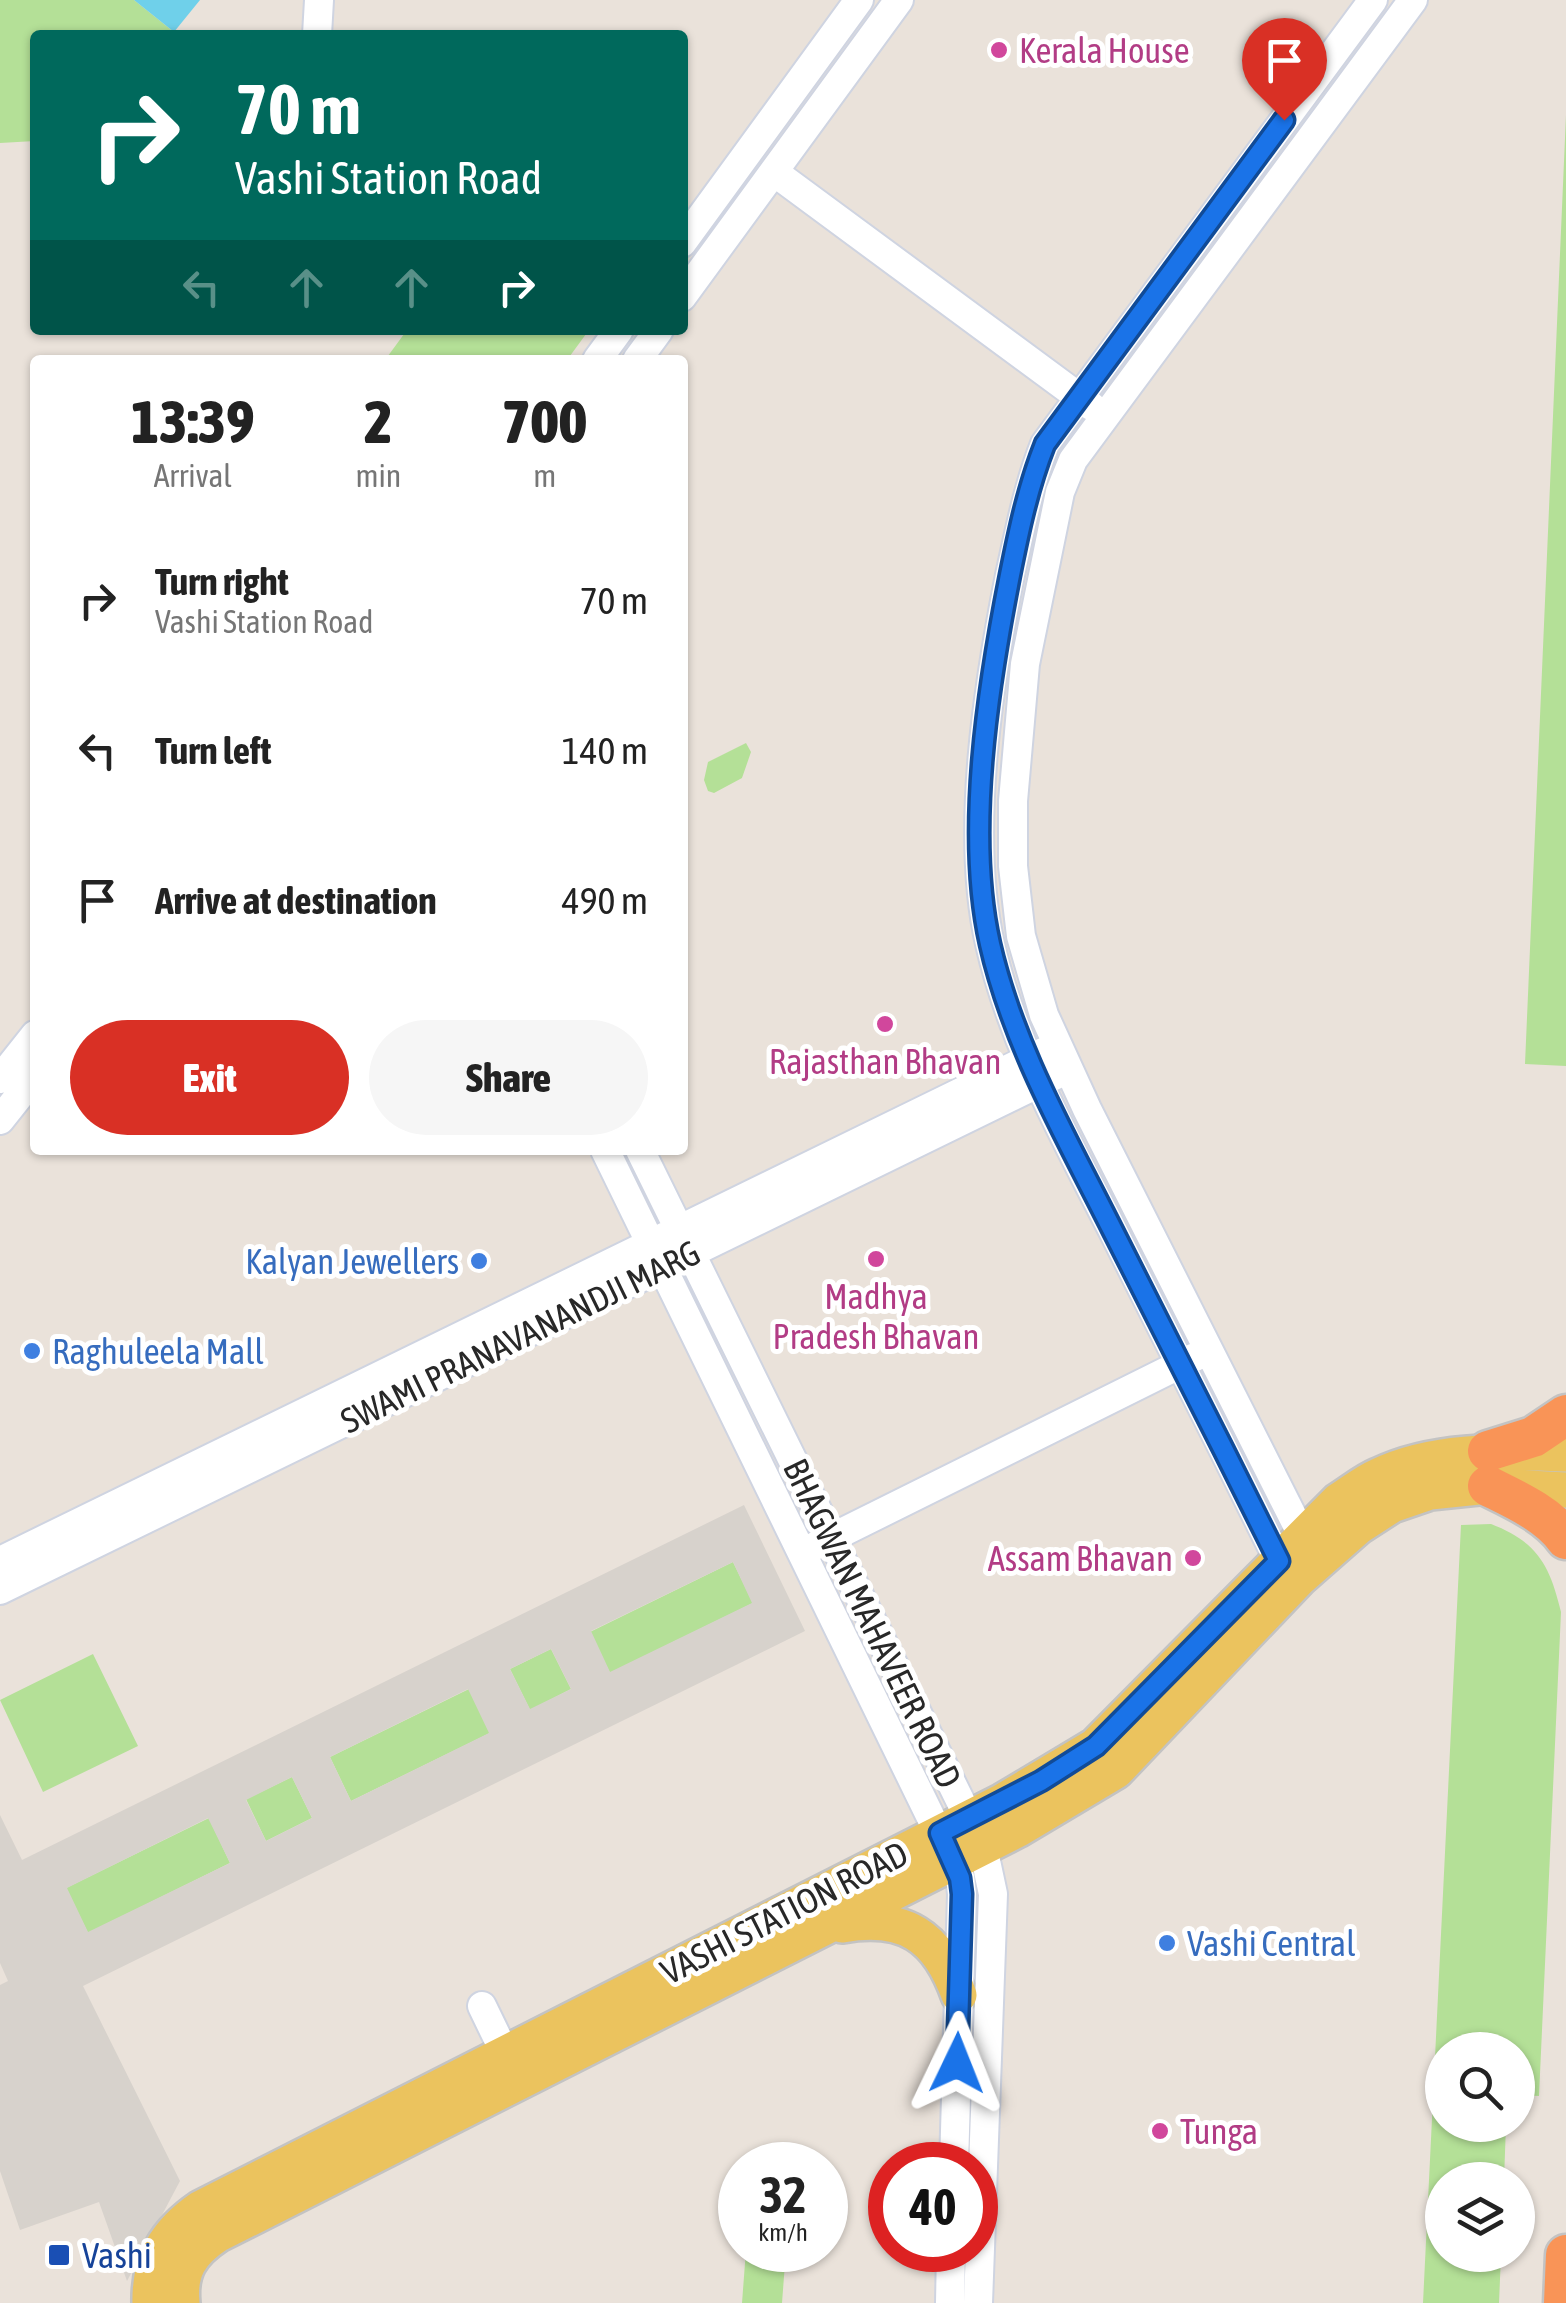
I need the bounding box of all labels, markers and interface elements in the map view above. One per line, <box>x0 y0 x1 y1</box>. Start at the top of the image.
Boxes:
pin <box>1242 18 1327 121</box>
place label: Kerala House <box>1019 30 1190 70</box>
icon: arrive <box>1257 33 1312 88</box>
marker: Kerala House <box>988 39 1010 61</box>
text: 70 m <box>235 69 361 149</box>
icon: right <box>70 70 200 200</box>
text: Vashi Station Road <box>235 152 542 204</box>
icon: left <box>174 260 229 315</box>
icon: ahead <box>279 260 334 315</box>
icon: ahead <box>384 260 439 315</box>
icon: right <box>489 260 544 315</box>
text: 13:39 <box>131 387 254 456</box>
text: 2 <box>364 387 393 456</box>
text: 700 <box>502 387 587 456</box>
text: Arrival <box>154 457 232 494</box>
text: min <box>355 457 401 494</box>
text: m <box>533 457 556 494</box>
text: Turn right <box>155 560 289 603</box>
icon: right <box>70 573 125 628</box>
text: 70 m <box>580 579 648 622</box>
text: Vashi Station Road <box>155 603 373 640</box>
icon: left <box>70 723 125 778</box>
text: Turn left <box>155 729 271 772</box>
text: 140 m <box>562 729 648 772</box>
icon: arrive <box>70 873 125 928</box>
text: Arrive at destination <box>155 879 437 922</box>
text: 490 m <box>562 879 648 922</box>
marker: Rajasthan Bhavan <box>874 1013 896 1035</box>
button: Exit <box>70 1020 349 1135</box>
button: Share <box>369 1020 648 1135</box>
place label: Rajasthan Bhavan <box>769 1041 1001 1081</box>
street label: SWAMI PRANAVANANDJI MARG <box>334 1232 706 1440</box>
place label: Kalyan Jewellers <box>245 1241 459 1281</box>
marker: Madhya Pradesh Bhavan <box>865 1248 887 1270</box>
marker: Kalyan Jewellers <box>468 1250 490 1272</box>
place label: Madhya Pradesh Bhavan <box>773 1276 979 1356</box>
place label: Raghuleela Mall <box>52 1331 264 1371</box>
marker: Raghuleela Mall <box>21 1340 43 1362</box>
street label: BHAGWAN MAHAVEER ROAD <box>776 1452 970 1794</box>
place label: Assam Bhavan <box>988 1538 1173 1578</box>
marker: Assam Bhavan <box>1182 1547 1204 1569</box>
street label: VASHI STATION ROAD <box>654 1833 914 1991</box>
place label: Vashi Central <box>1187 1923 1355 1963</box>
marker: Vashi Central <box>1156 1932 1178 1954</box>
position arrow <box>905 2011 1009 2115</box>
map controls <box>1425 2032 1535 2272</box>
button: search <box>1425 2032 1535 2142</box>
place label: Tunga <box>1180 2111 1258 2151</box>
marker: Tunga <box>1149 2120 1171 2142</box>
speed limit sign: 40 <box>868 2142 998 2272</box>
button: layers <box>1425 2162 1535 2272</box>
text: 32 <box>759 2166 806 2224</box>
text: km/h <box>758 2218 808 2246</box>
place label: Vashi <box>82 2235 152 2275</box>
marker: Vashi <box>46 2242 72 2268</box>

